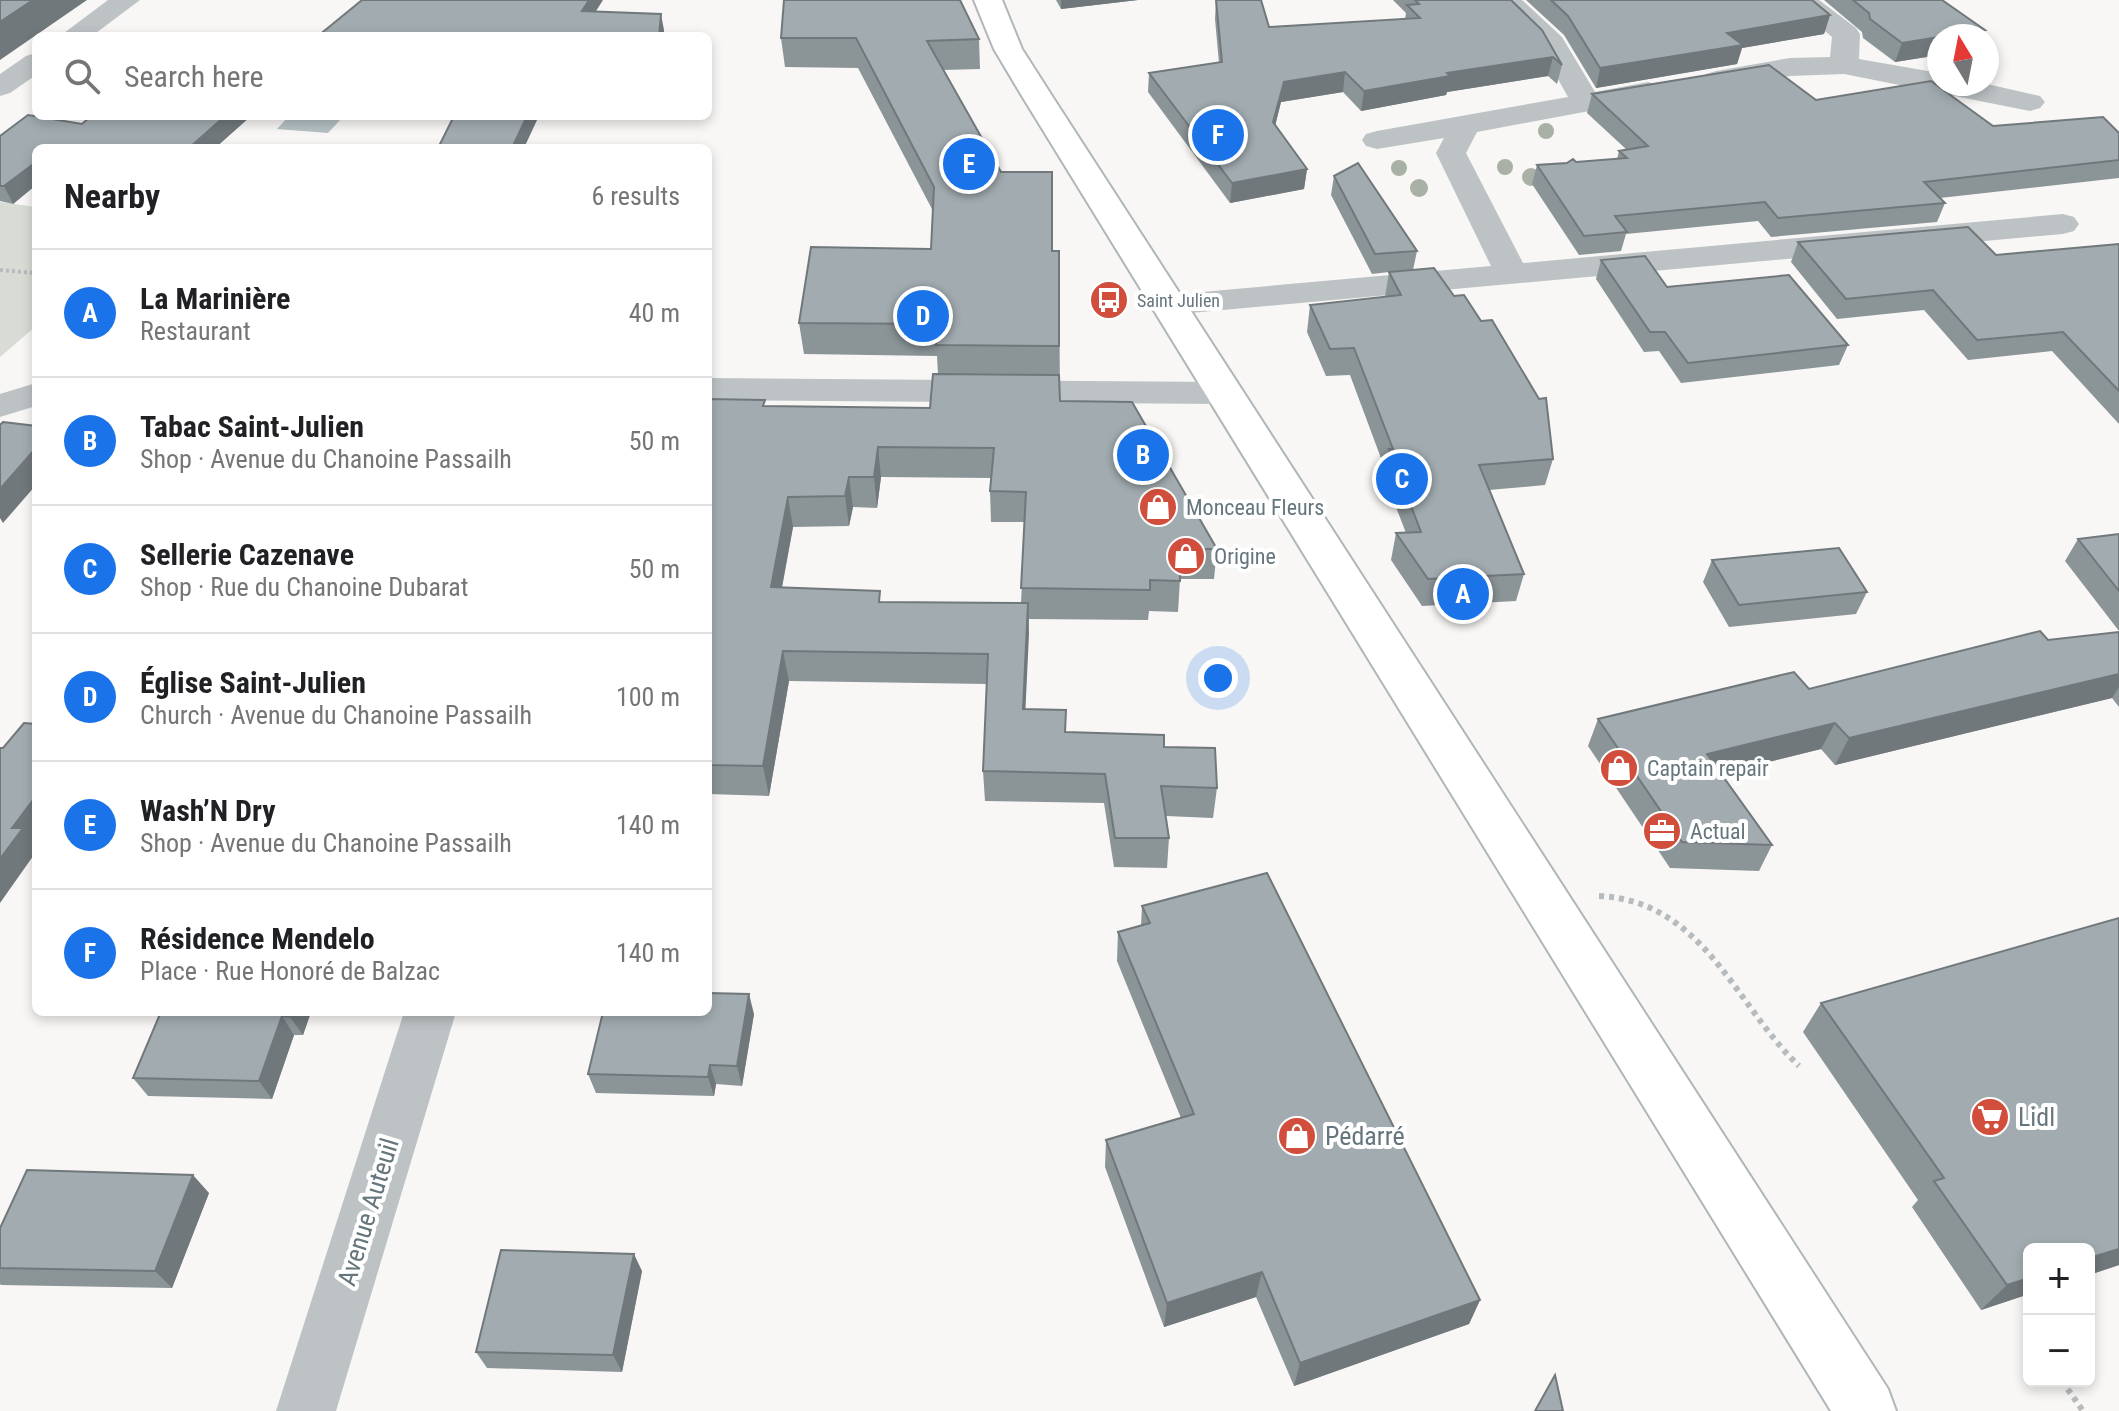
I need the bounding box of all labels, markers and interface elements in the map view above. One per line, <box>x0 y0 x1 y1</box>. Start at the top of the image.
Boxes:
north arrow <box>1927 24 1999 96</box>
search box <box>32 32 712 120</box>
icon: search <box>60 54 104 98</box>
text: Search here <box>124 59 264 94</box>
pin: F <box>1192 105 1244 165</box>
pin: E <box>943 134 995 194</box>
text: Nearby <box>64 176 160 216</box>
text: 6 results <box>591 181 680 211</box>
bus stop icon: Saint Julien <box>1088 279 1130 321</box>
text: La Marinière <box>140 281 290 316</box>
pin: D <box>897 286 949 346</box>
place label: Saint Julien <box>1137 290 1220 311</box>
text: A <box>82 298 98 328</box>
text: 40 m <box>629 298 680 328</box>
text: Restaurant <box>140 316 251 346</box>
text: Tabac Saint-Julien <box>140 409 364 444</box>
pin: B <box>1117 425 1169 485</box>
text: B <box>83 426 97 456</box>
text: 50 m <box>629 426 680 456</box>
text: Shop · Avenue du Chanoine Passailh <box>140 444 512 474</box>
pin: C <box>1376 449 1428 509</box>
shop icon: Monceau Fleurs <box>1137 486 1179 528</box>
place label: Monceau Fleurs <box>1186 495 1324 520</box>
shop icon: Origine <box>1165 535 1207 577</box>
text: Sellerie Cazenave <box>140 537 354 572</box>
place label: Origine <box>1214 544 1276 569</box>
text: C <box>83 554 97 584</box>
text: 50 m <box>629 554 680 584</box>
pin: A <box>1437 564 1489 624</box>
text: Shop · Rue du Chanoine Dubarat <box>140 572 469 602</box>
your location <box>1198 658 1238 698</box>
text: Église Saint-Julien <box>140 665 366 700</box>
text: D <box>83 682 97 712</box>
text: 100 m <box>616 682 680 712</box>
text: Church · Avenue du Chanoine Passailh <box>140 700 532 730</box>
shop icon: Captain repair <box>1598 747 1640 789</box>
place label: Captain repair <box>1647 756 1769 781</box>
text: Wash’N Dry <box>140 793 276 828</box>
text: E <box>84 810 96 840</box>
text: 140 m <box>616 810 680 840</box>
office icon: Actual <box>1641 810 1683 852</box>
place label: Actual <box>1690 819 1746 844</box>
text: Shop · Avenue du Chanoine Passailh <box>140 828 512 858</box>
text: Résidence Mendelo <box>140 921 375 956</box>
text: F <box>84 938 96 968</box>
text: 140 m <box>616 938 680 968</box>
text: Place · Rue Honoré de Balzac <box>140 956 440 986</box>
supermarket icon: Lidl <box>1969 1096 2011 1138</box>
place label: Lidl <box>2018 1102 2055 1132</box>
shop icon: Pédarré <box>1276 1115 1318 1157</box>
place label: Pédarré <box>1325 1121 1405 1151</box>
street label: Avenue Auteuil <box>331 1135 405 1289</box>
map controls <box>2023 1243 2095 1387</box>
button: + <box>2023 1243 2095 1315</box>
button: − <box>2023 1315 2095 1387</box>

